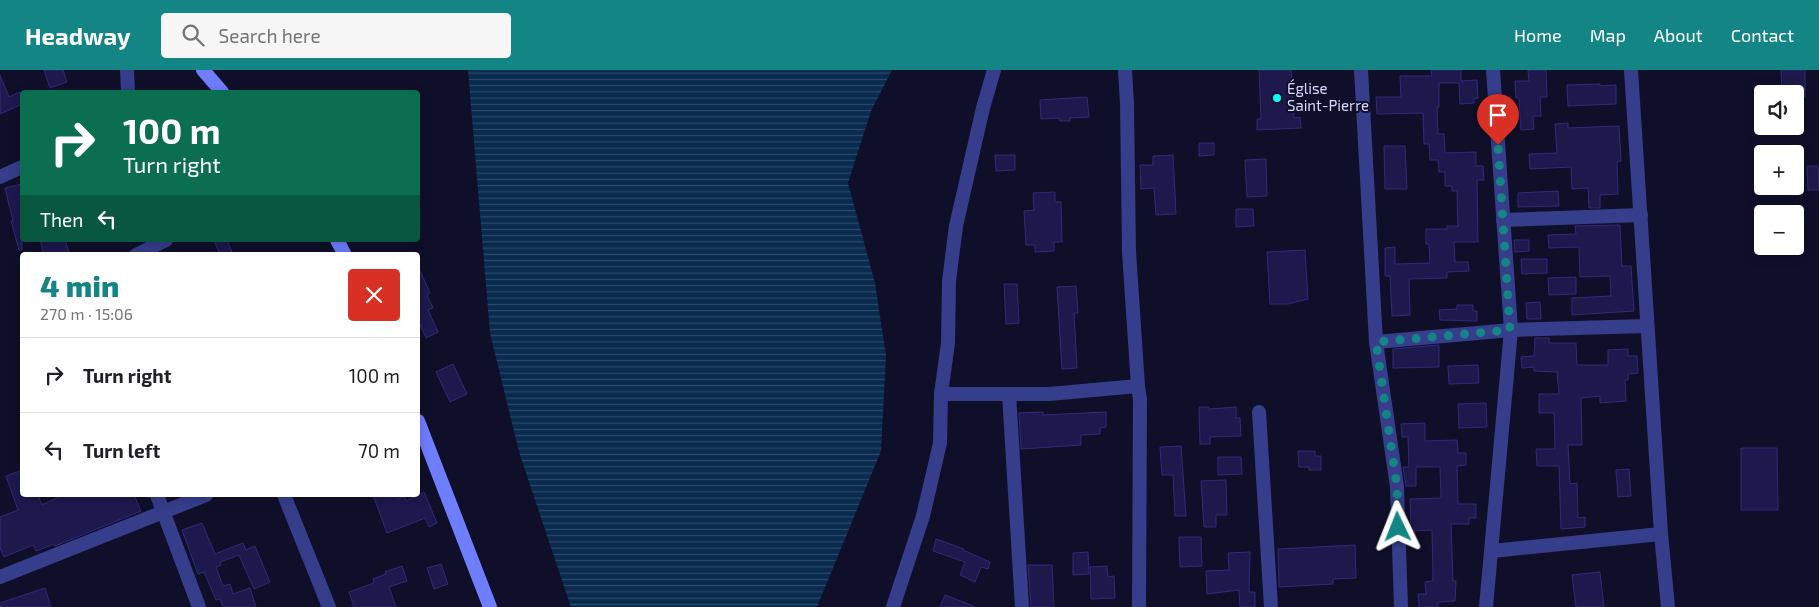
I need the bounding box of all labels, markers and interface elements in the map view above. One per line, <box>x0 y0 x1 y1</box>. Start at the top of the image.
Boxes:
search box <box>161 13 511 58</box>
text: Headway <box>25 21 131 50</box>
icon: search <box>179 21 207 49</box>
text: Search here <box>219 24 321 47</box>
text: Home <box>1514 24 1562 46</box>
text: Map <box>1590 24 1626 46</box>
text: About <box>1654 24 1703 46</box>
text: Contact <box>1731 24 1794 46</box>
place label: Église Saint-Pierre <box>1287 79 1369 114</box>
map controls <box>1754 85 1804 255</box>
button: sound <box>1754 85 1804 135</box>
marker: Église Saint-Pierre <box>1271 92 1283 104</box>
pin <box>1477 94 1519 145</box>
icon: arrive <box>1484 101 1512 129</box>
text: 100 m <box>123 109 221 151</box>
icon: right <box>40 110 105 175</box>
button: + <box>1754 145 1804 195</box>
text: Turn right <box>123 151 221 177</box>
icon: left <box>93 205 121 233</box>
button: − <box>1754 205 1804 255</box>
text: Then <box>40 208 83 231</box>
text: 4 min <box>40 267 119 303</box>
button: close <box>348 269 400 321</box>
text: 270 m · 15:06 <box>40 304 133 323</box>
icon: right <box>40 361 68 389</box>
text: Turn right <box>83 364 171 387</box>
text: 100 m <box>349 364 400 387</box>
icon: left <box>40 436 68 464</box>
text: Turn left <box>83 439 160 462</box>
text: 70 m <box>358 439 400 462</box>
position arrow <box>1371 500 1423 552</box>

